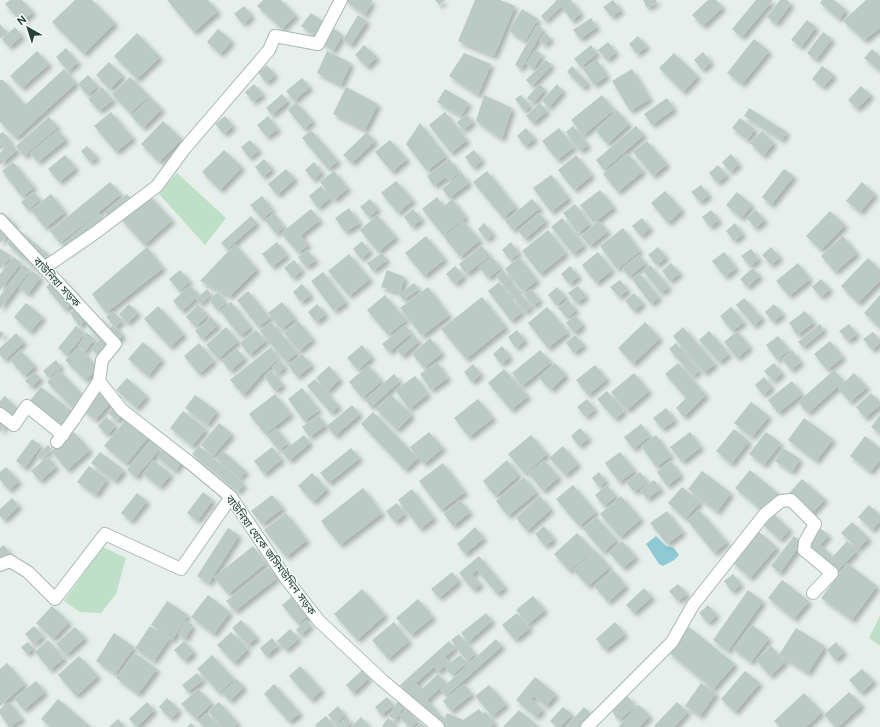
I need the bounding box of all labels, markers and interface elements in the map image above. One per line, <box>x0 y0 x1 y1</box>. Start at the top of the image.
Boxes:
north arrow <box>8 8 48 48</box>
text: N <box>14 12 29 28</box>
street label: বাউনিয়া সড়ক <box>30 253 84 310</box>
street label: বাউনিয়া থেকে জসিমউদ্দিন সড়ক <box>222 492 319 618</box>

